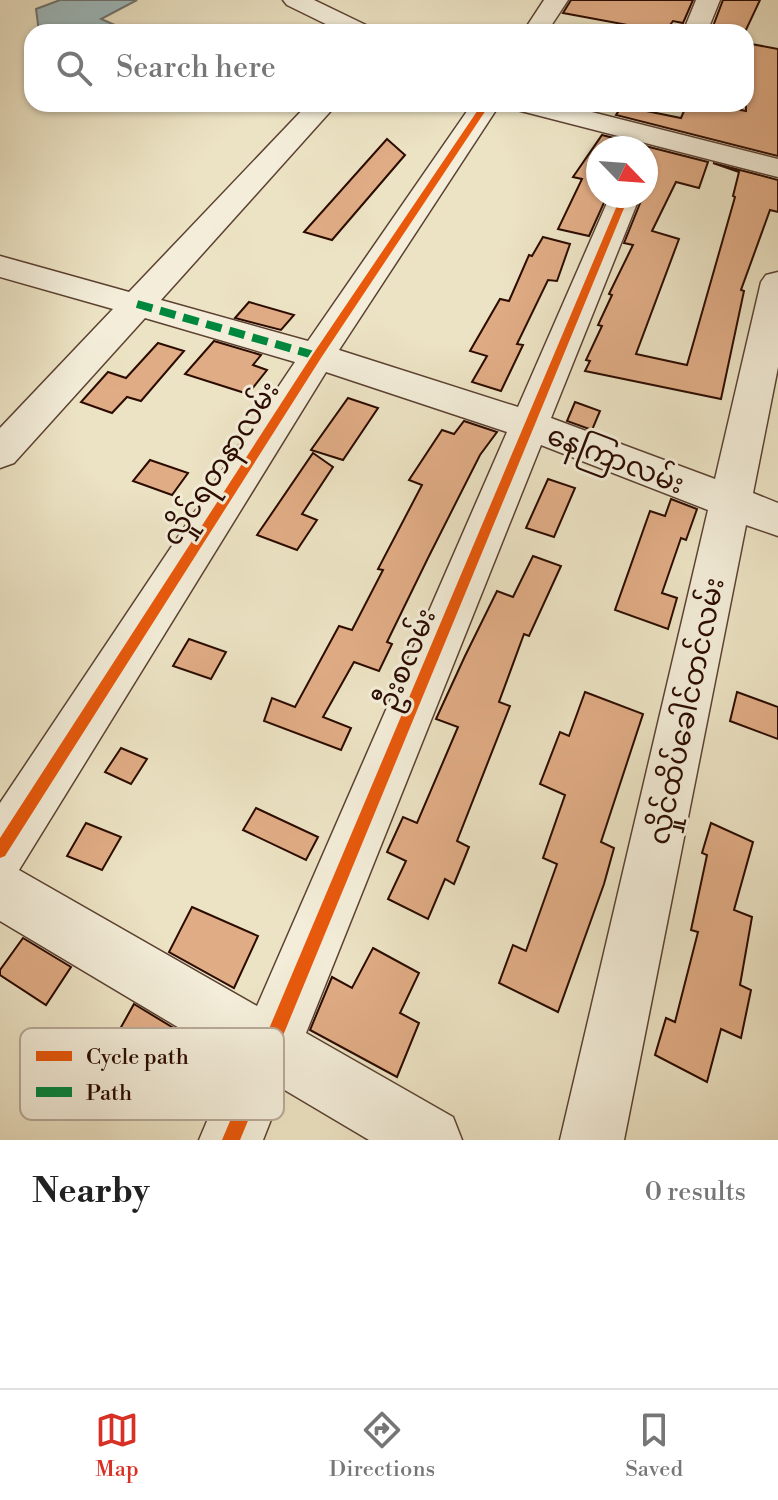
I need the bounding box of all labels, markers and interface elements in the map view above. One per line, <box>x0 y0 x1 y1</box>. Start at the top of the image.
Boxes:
search box <box>24 24 754 112</box>
icon: search <box>52 46 96 90</box>
text: Search here <box>116 49 276 87</box>
north arrow <box>586 136 658 208</box>
street label: လှိုင်ရတနာလမ်း <box>153 374 291 555</box>
street label: နေကြာလမ်း <box>541 416 690 506</box>
street label: လှိုင်ထိပ်ခေါင်တင်လမ်း <box>640 574 737 849</box>
street label: ဦးစလမ်း <box>368 603 448 717</box>
legend <box>20 1028 284 1120</box>
text: Cycle path <box>86 1044 189 1071</box>
text: Path <box>86 1080 132 1107</box>
text: Nearby <box>32 1171 150 1213</box>
text: 0 results <box>645 1176 746 1208</box>
tab: Map <box>95 1408 139 1483</box>
tab: Directions <box>329 1408 435 1483</box>
tab: Saved <box>625 1408 683 1483</box>

